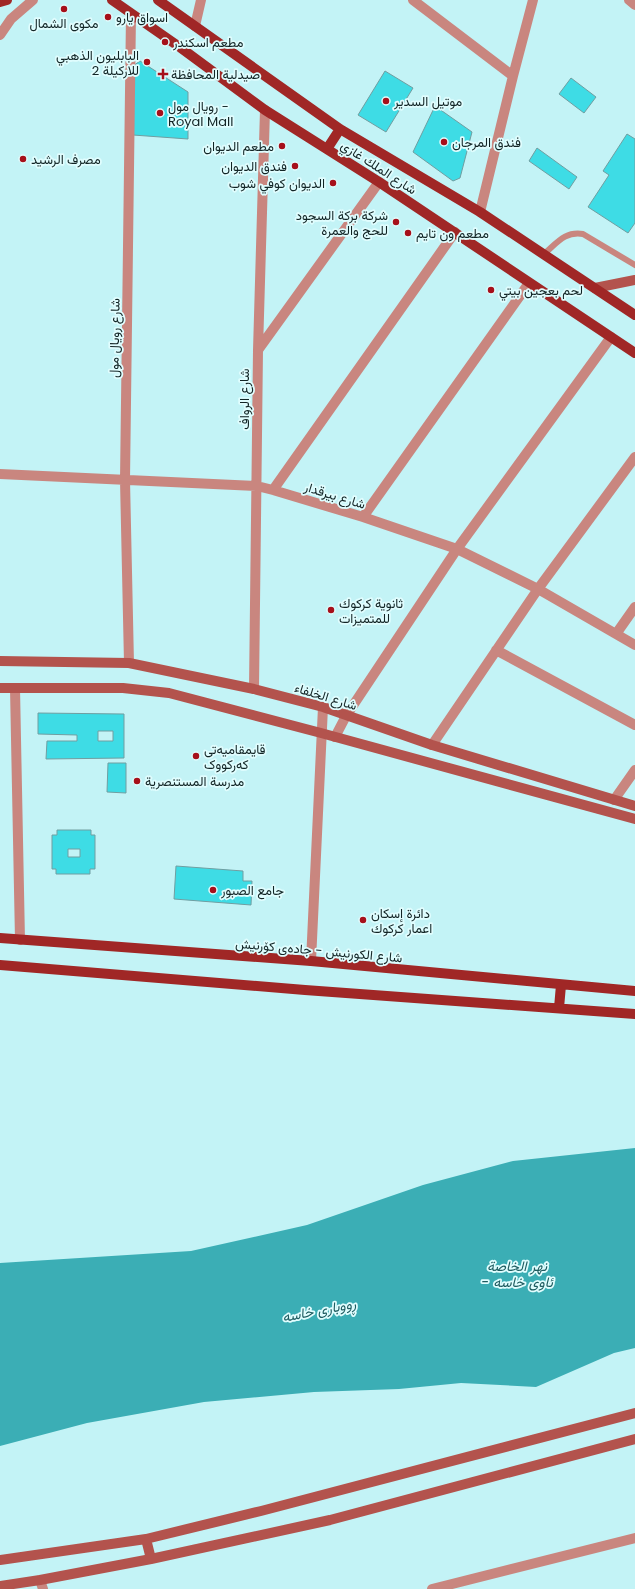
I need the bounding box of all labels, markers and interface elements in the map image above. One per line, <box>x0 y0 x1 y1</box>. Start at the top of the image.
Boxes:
marker: مكوى الشمال <box>59 4 69 14</box>
place label: اسواق يارو <box>116 8 168 27</box>
marker: اسواق يارو <box>103 12 113 22</box>
place label: مكوى الشمال <box>30 14 99 33</box>
place label: مطعم اسكندر <box>172 33 244 52</box>
marker: مطعم اسكندر <box>160 37 170 47</box>
place label: البابليون الذهبي 2 للاركيلة <box>56 46 139 80</box>
marker: البابليون الذهبي 2 للاركيلة <box>142 57 152 67</box>
place label: صيدلية المحافظة <box>171 65 260 84</box>
marker: صيدلية المحافظة <box>158 69 168 79</box>
place label: موتيل السدير <box>393 92 462 111</box>
marker: موتيل السدير <box>381 96 391 106</box>
place label: رويال مول - Royal Mall <box>168 97 233 131</box>
marker: رويال مول - Royal Mall <box>155 108 165 118</box>
place label: فندق المرجان <box>452 133 521 152</box>
street label: شارع الملك غازي <box>337 136 420 200</box>
place label: مطعم الديوان <box>203 137 274 156</box>
marker: فندق المرجان <box>439 137 449 147</box>
marker: مطعم الديوان <box>277 141 287 151</box>
place label: مصرف الرشيد <box>31 150 101 169</box>
marker: مصرف الرشيد <box>18 154 28 164</box>
place label: فندق الديوان <box>221 157 287 176</box>
marker: فندق الديوان <box>290 161 300 171</box>
place label: الديوان كوفي شوب <box>229 174 325 194</box>
marker: الديوان كوفي شوب <box>328 178 338 188</box>
place label: شركة بركة السجود للحج والعمرة <box>296 206 388 240</box>
marker: شركة بركة السجود للحج والعمرة <box>391 217 401 227</box>
place label: مطعم ون تايم <box>416 224 489 243</box>
marker: مطعم ون تايم <box>403 228 413 238</box>
place label: لحم بعجين بيتي <box>499 281 583 301</box>
marker: لحم بعجين بيتي <box>486 285 496 295</box>
street label: شارع رويال مول <box>104 298 125 378</box>
street label: شارع الرواف <box>235 368 254 430</box>
street label: شارع بيرقدار <box>301 477 368 514</box>
place label: ثانوية كركوك للمتميزات <box>339 594 403 628</box>
marker: ثانوية كركوك للمتميزات <box>326 605 336 615</box>
street label: شارع الخلفاء <box>292 678 359 715</box>
place label: قایمقامیەتی کەرکووک <box>204 740 266 774</box>
marker: قایمقامیەتی کەرکووک <box>191 751 201 761</box>
place label: مدرسة المستنصرية <box>145 772 244 791</box>
marker: مدرسة المستنصرية <box>132 776 142 786</box>
place label: جامع الصبور <box>220 881 284 900</box>
marker: جامع الصبور <box>208 885 218 895</box>
place label: دائرة إسكان اعمار كركوك <box>371 904 432 938</box>
marker: دائرة إسكان اعمار كركوك <box>358 915 368 925</box>
street label: شارع الكورنيش - جادەی کۆرنیش <box>235 934 403 967</box>
water label: نهر الخاصة - ئاوی خاسە <box>481 1256 554 1292</box>
water label: ڕووباری خاسە <box>280 1293 358 1329</box>

